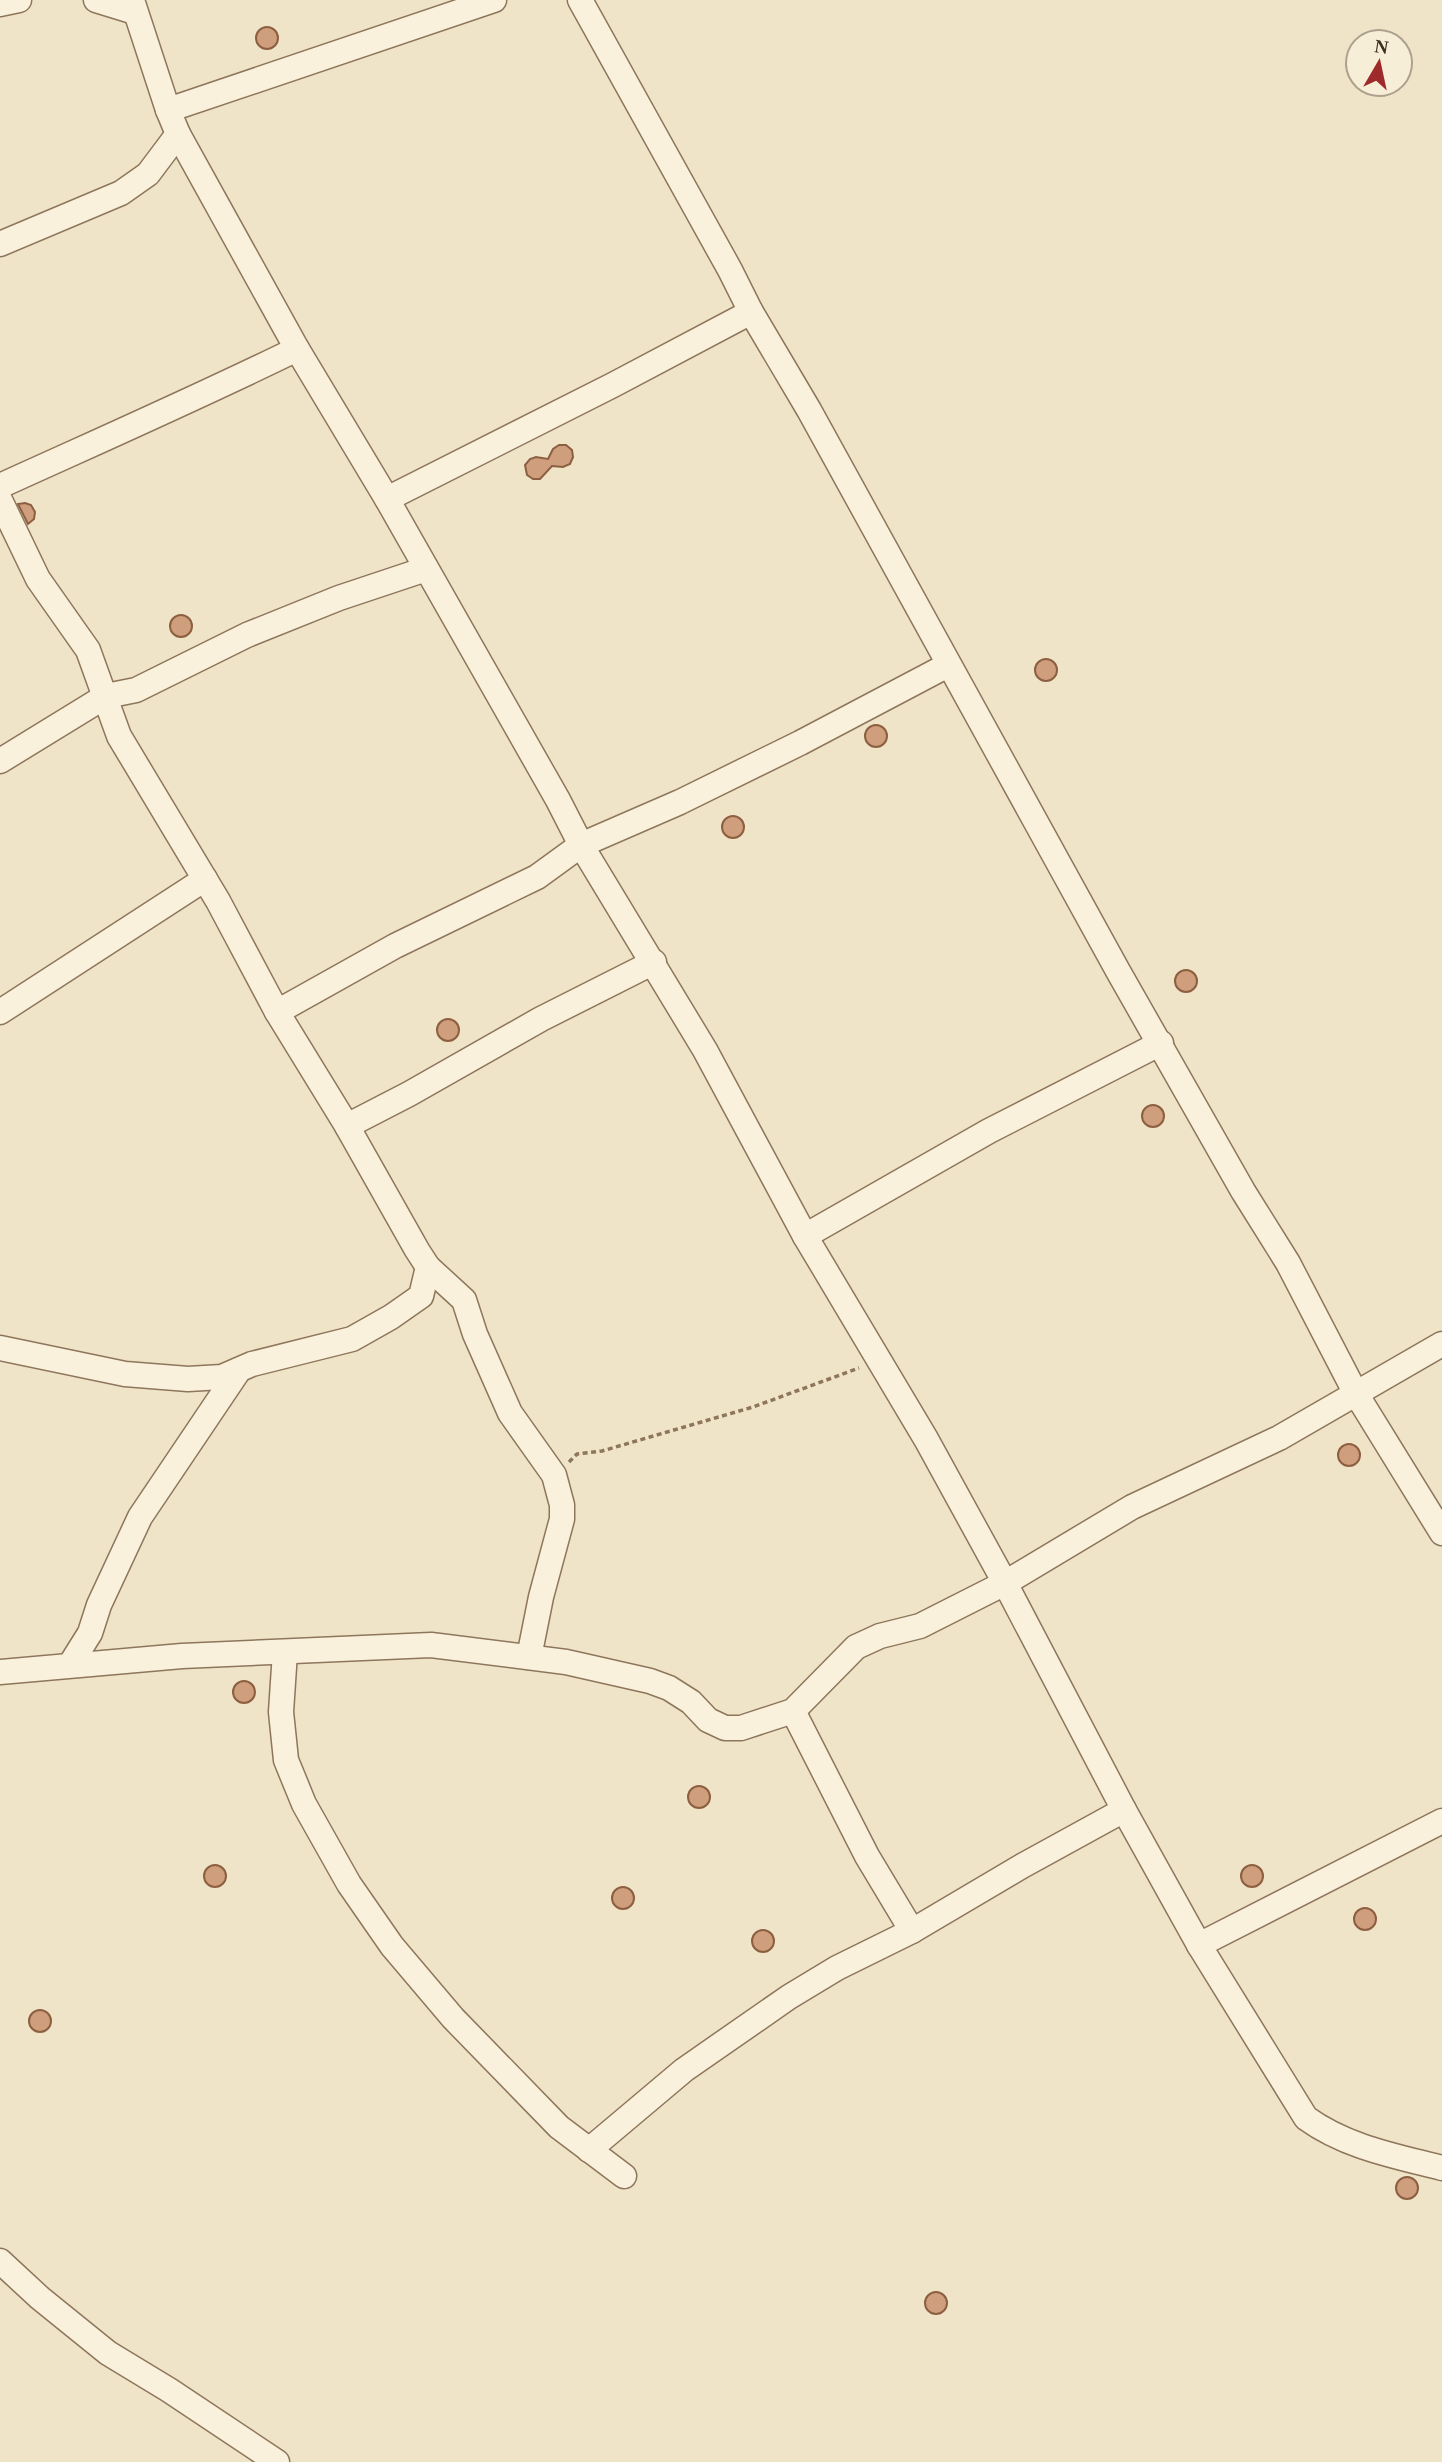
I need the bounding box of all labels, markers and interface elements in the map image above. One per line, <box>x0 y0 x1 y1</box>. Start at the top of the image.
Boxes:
north arrow <box>1344 28 1414 98</box>
text: N <box>1373 35 1390 58</box>

